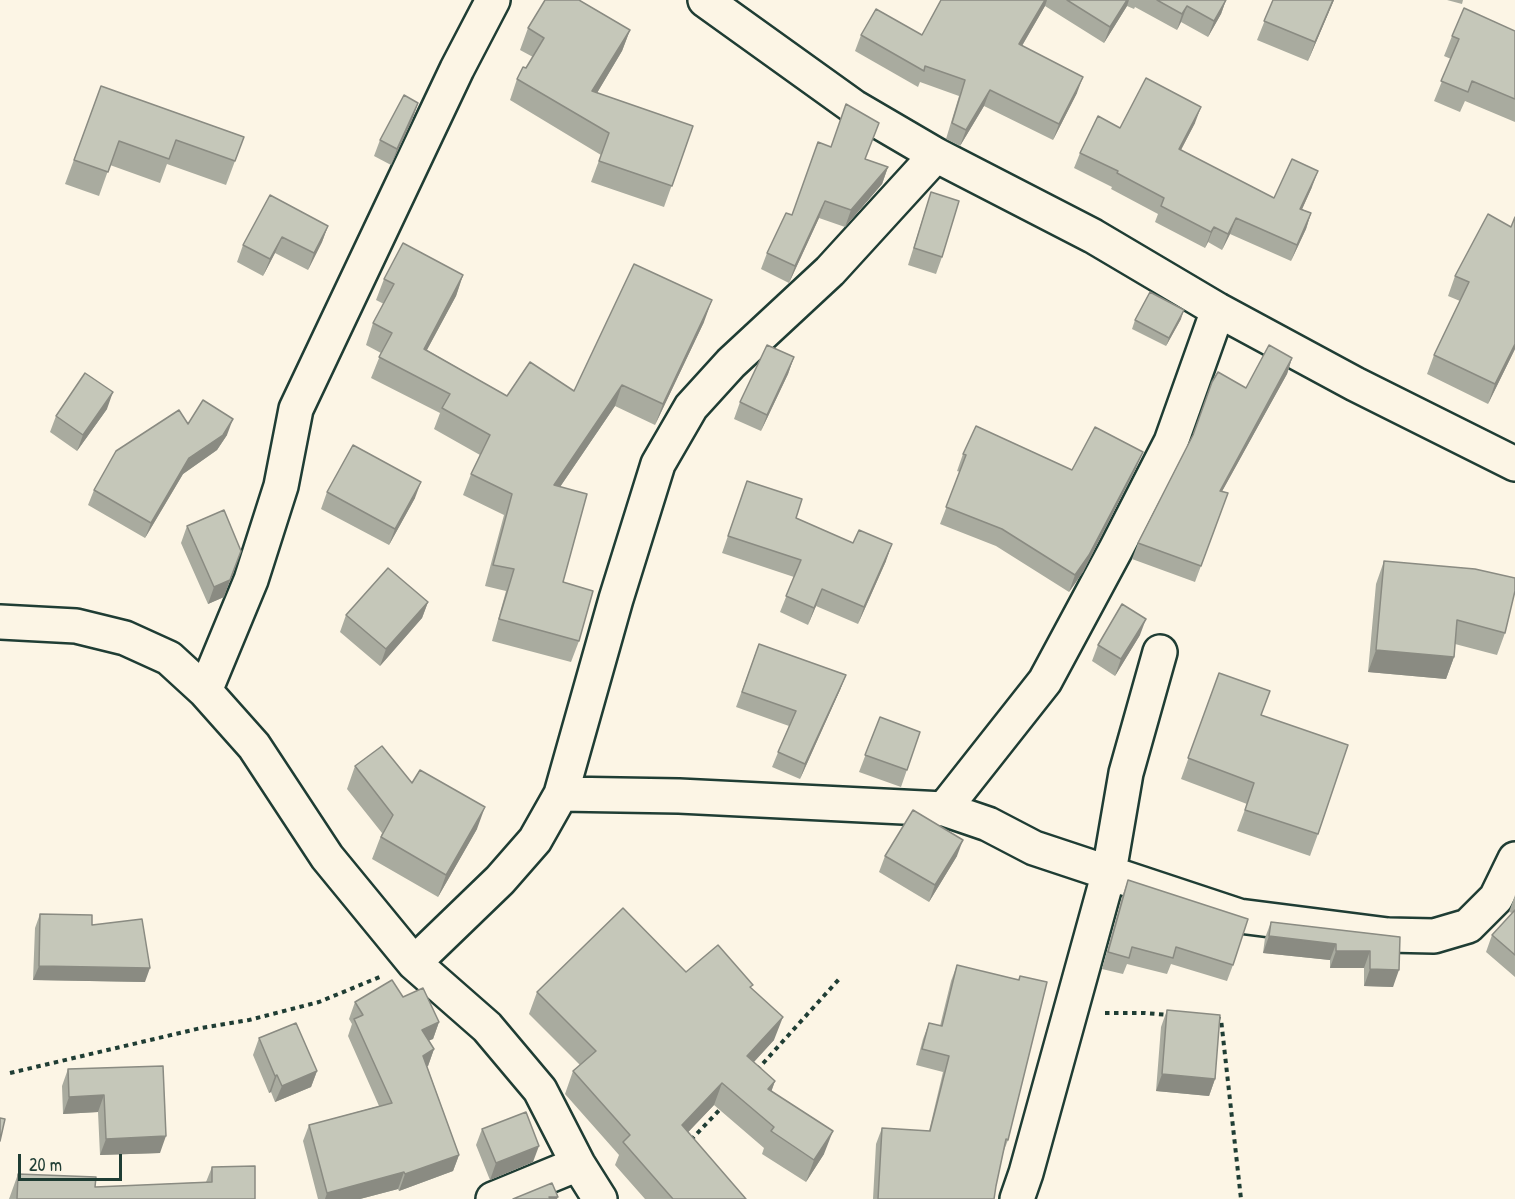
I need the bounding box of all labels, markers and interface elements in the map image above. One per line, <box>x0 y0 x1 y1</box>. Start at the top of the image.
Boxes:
scale bar <box>21 1142 124 1180</box>
text: 20 m <box>29 1152 62 1177</box>

